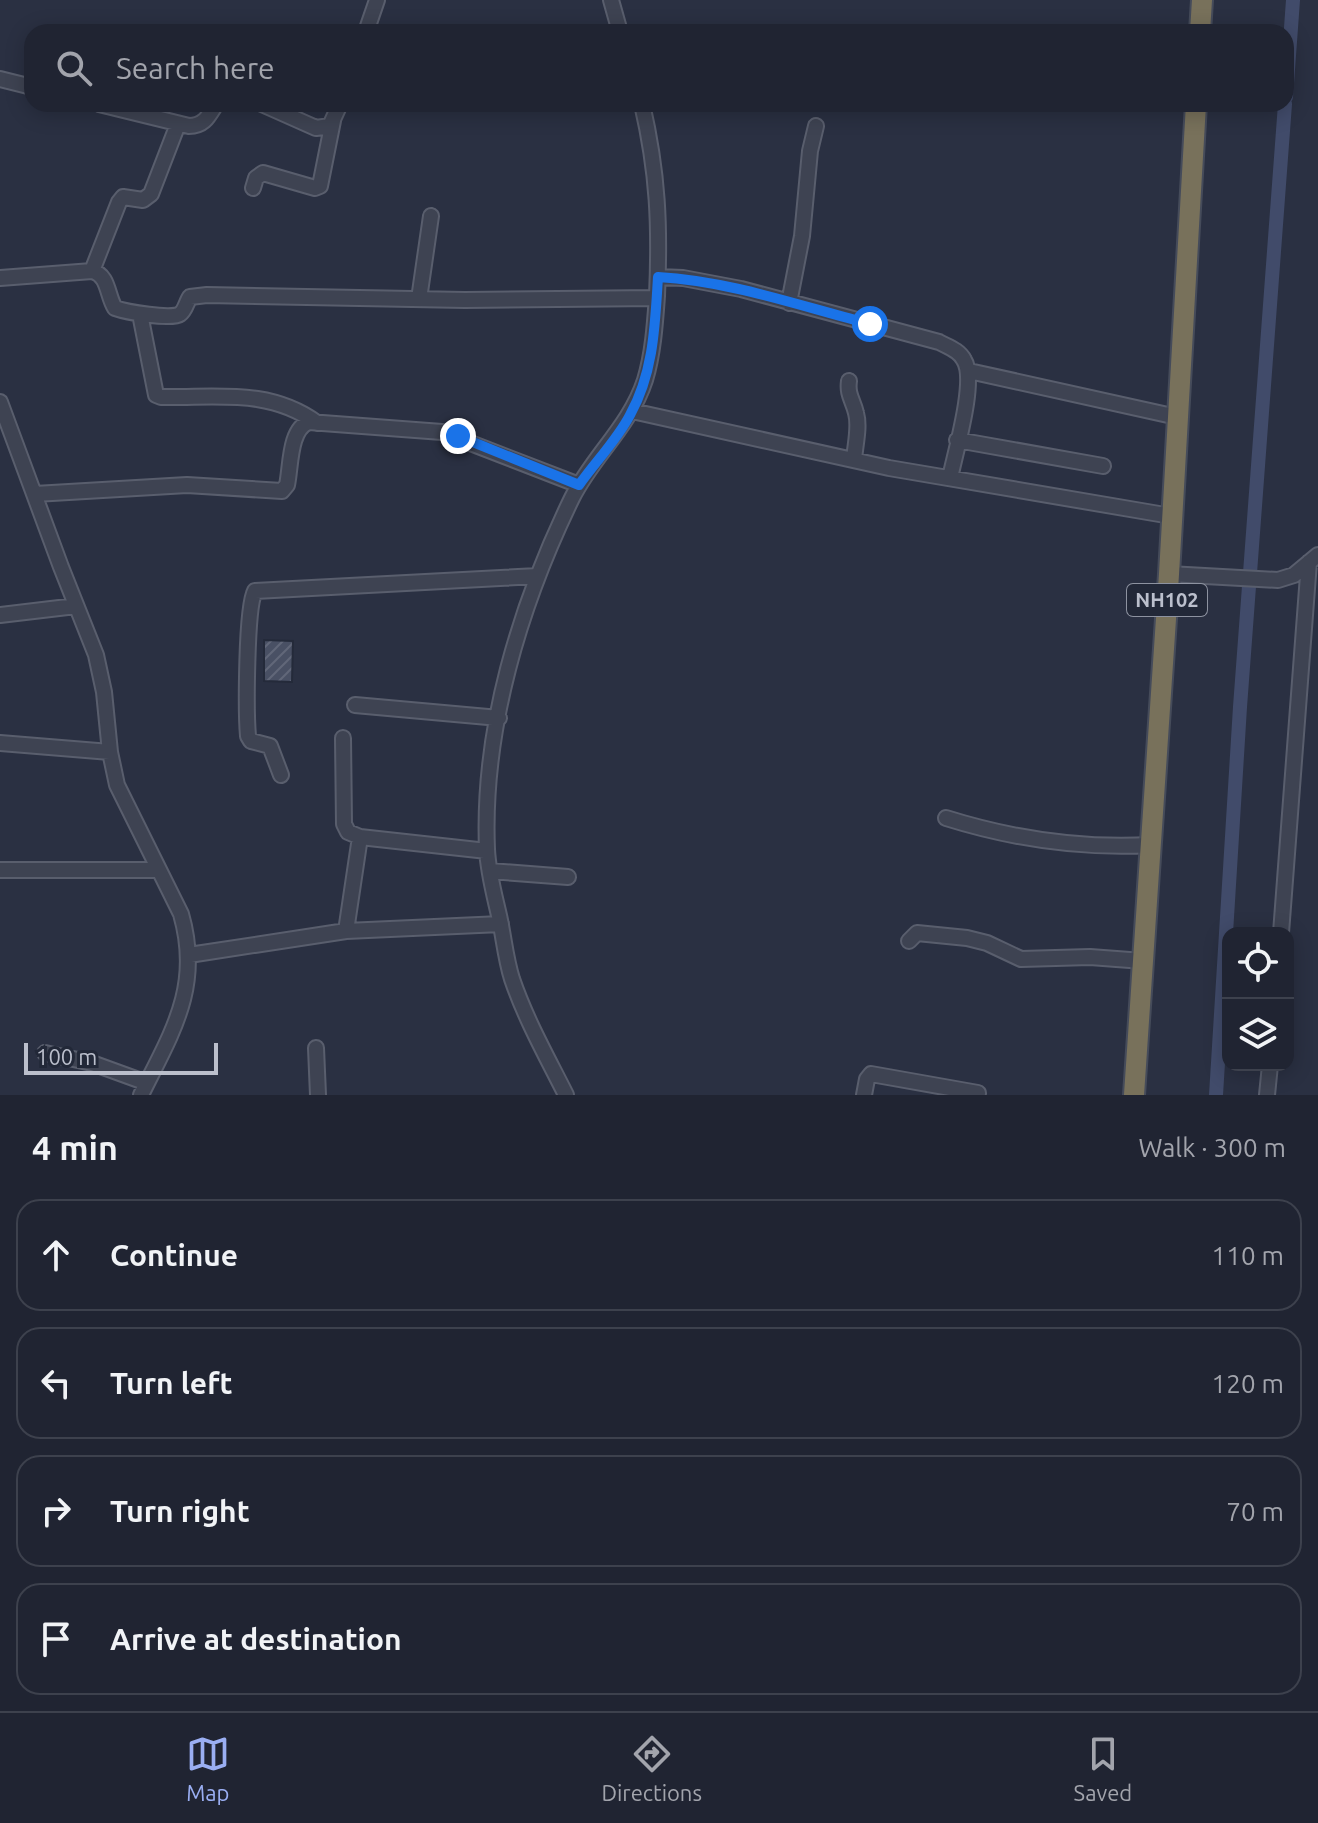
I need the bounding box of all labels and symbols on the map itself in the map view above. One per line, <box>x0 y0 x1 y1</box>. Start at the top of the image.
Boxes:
route start <box>852 306 888 342</box>
route end <box>440 418 476 454</box>
road number: NH102 <box>1127 584 1207 616</box>
scale bar <box>24 1039 218 1075</box>

